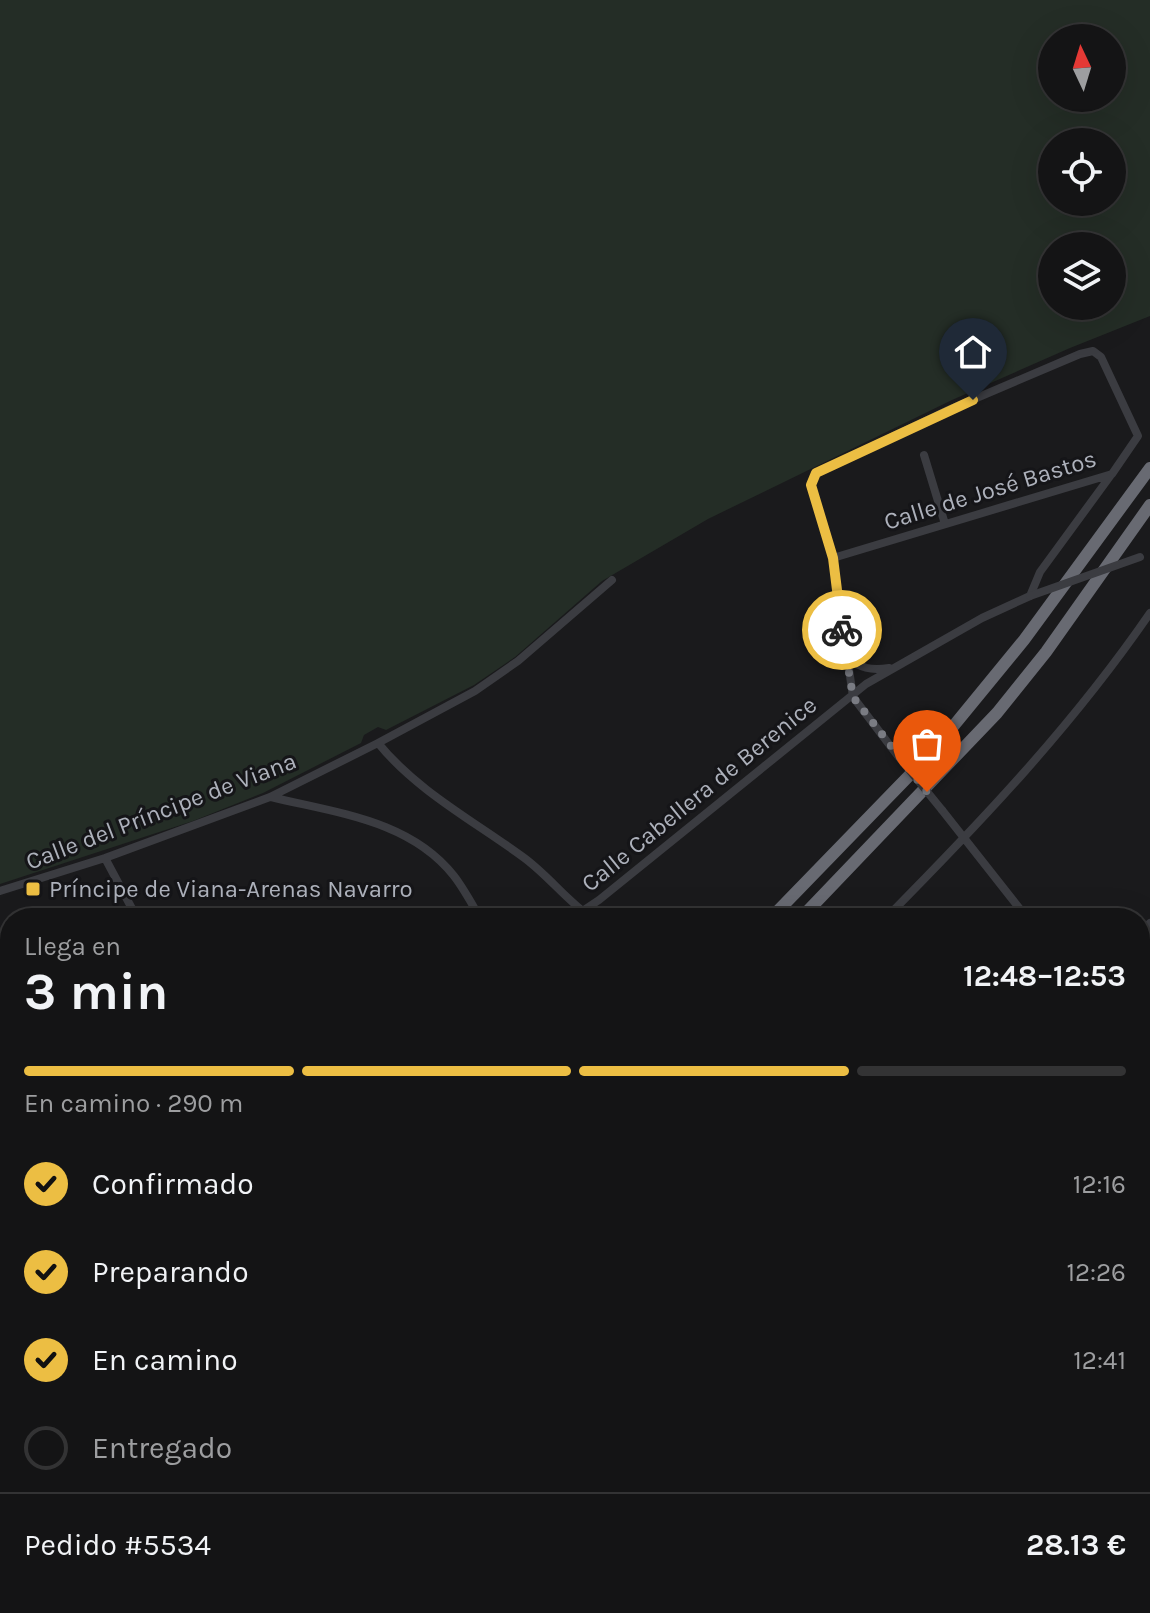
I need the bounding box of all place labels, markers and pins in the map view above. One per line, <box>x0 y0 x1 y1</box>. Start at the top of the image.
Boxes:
pin <box>939 318 1007 400</box>
pin <box>893 710 961 792</box>
place label: Príncipe de Viana-Arenas Navarro <box>49 875 413 903</box>
marker: Príncipe de Viana-Arenas Navarro <box>24 880 42 898</box>

